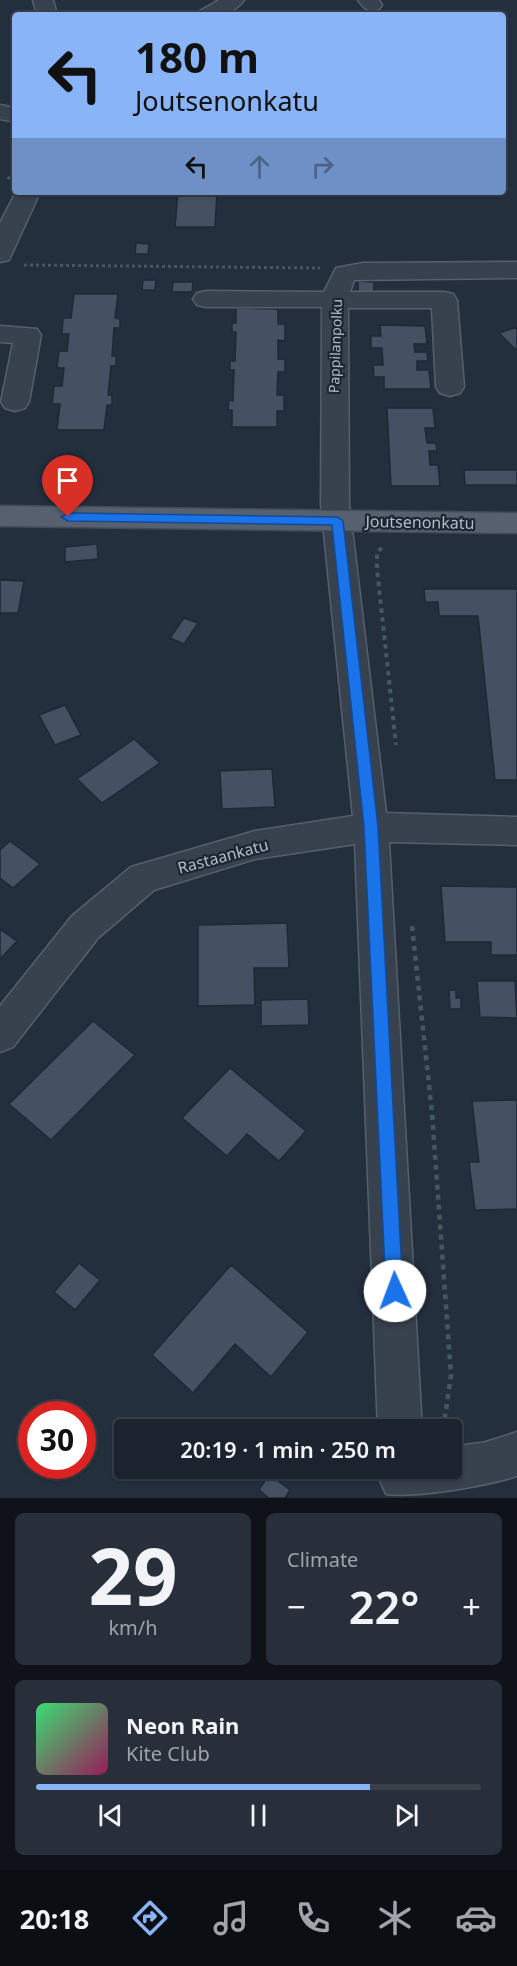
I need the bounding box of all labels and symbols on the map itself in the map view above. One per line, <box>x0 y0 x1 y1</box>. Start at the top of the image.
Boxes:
street label: Pappilanpolku <box>324 299 346 393</box>
pin <box>42 455 93 517</box>
street label: Joutsenonkatu <box>363 510 475 534</box>
street label: Rastaankatu <box>175 833 271 879</box>
position arrow <box>363 1259 427 1323</box>
speed limit sign: 30 <box>18 1401 96 1479</box>

